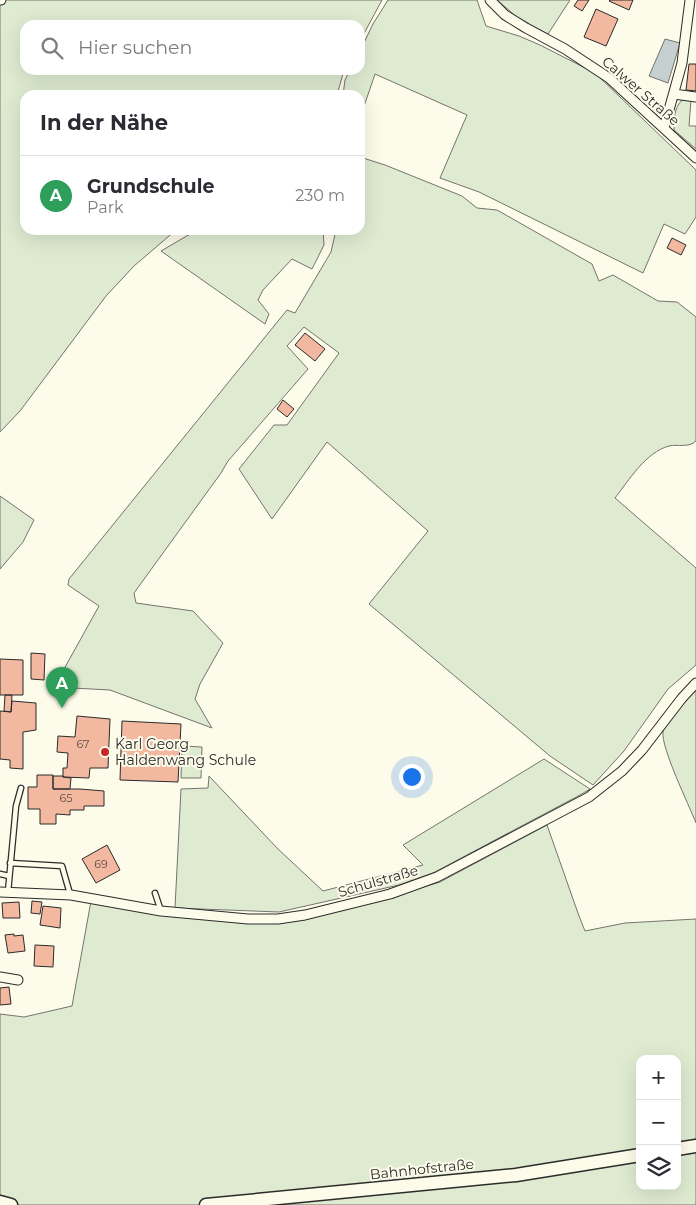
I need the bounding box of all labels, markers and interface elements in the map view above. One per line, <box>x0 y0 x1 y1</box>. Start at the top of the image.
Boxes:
search box <box>20 20 365 75</box>
icon: search <box>38 34 66 62</box>
text: Hier suchen <box>78 36 192 59</box>
street label: Calwer Straße <box>598 52 684 130</box>
text: In der Nähe <box>40 110 168 135</box>
text: Grundschule <box>87 175 214 198</box>
text: A <box>50 186 62 205</box>
text: 230 m <box>295 186 345 205</box>
text: Park <box>87 198 124 217</box>
pin: A <box>46 667 78 708</box>
place label: Karl Georg Haldenwang Schule <box>115 735 256 769</box>
house number: 67 <box>76 737 90 751</box>
marker: Karl Georg Haldenwang Schule <box>99 746 111 758</box>
your location <box>399 764 425 790</box>
house number: 65 <box>60 791 72 805</box>
house number: 69 <box>94 857 108 871</box>
street label: Schulstraße <box>336 861 420 901</box>
map controls <box>636 1055 681 1190</box>
button: + <box>636 1055 681 1100</box>
button: − <box>636 1100 681 1145</box>
button: layers <box>636 1145 681 1190</box>
street label: Bahnhofstraße <box>369 1155 475 1183</box>

